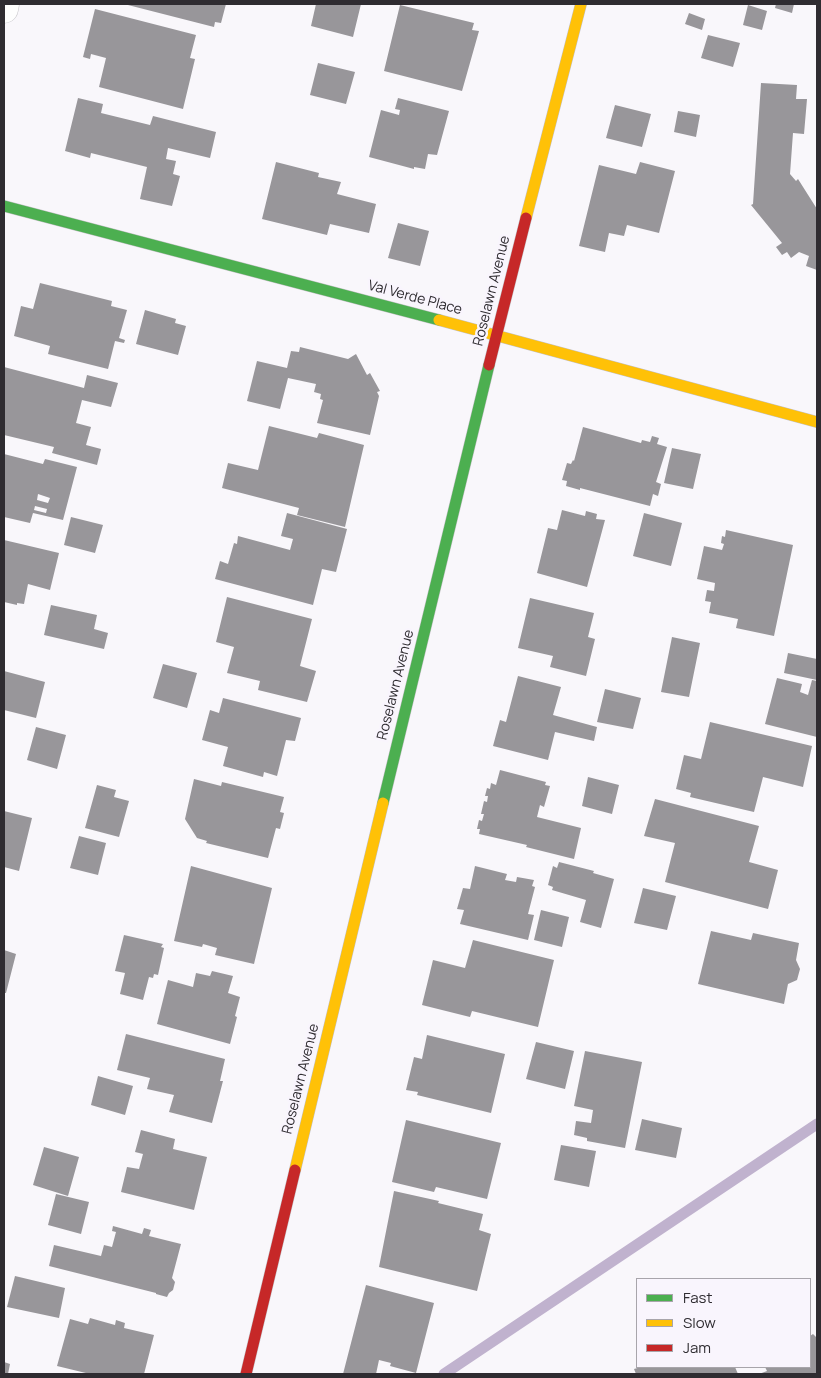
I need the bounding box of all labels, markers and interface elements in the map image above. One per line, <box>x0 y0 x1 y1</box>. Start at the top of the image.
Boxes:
street label: Roselawn Avenue <box>470 234 514 348</box>
street label: Val Verde Place <box>366 277 464 319</box>
street label: Roselawn Avenue <box>374 628 418 742</box>
street label: Roselawn Avenue <box>279 1022 323 1136</box>
legend <box>636 1278 811 1368</box>
text: Fast <box>683 1287 712 1308</box>
text: Slow <box>683 1312 716 1333</box>
text: Jam <box>683 1337 711 1358</box>

